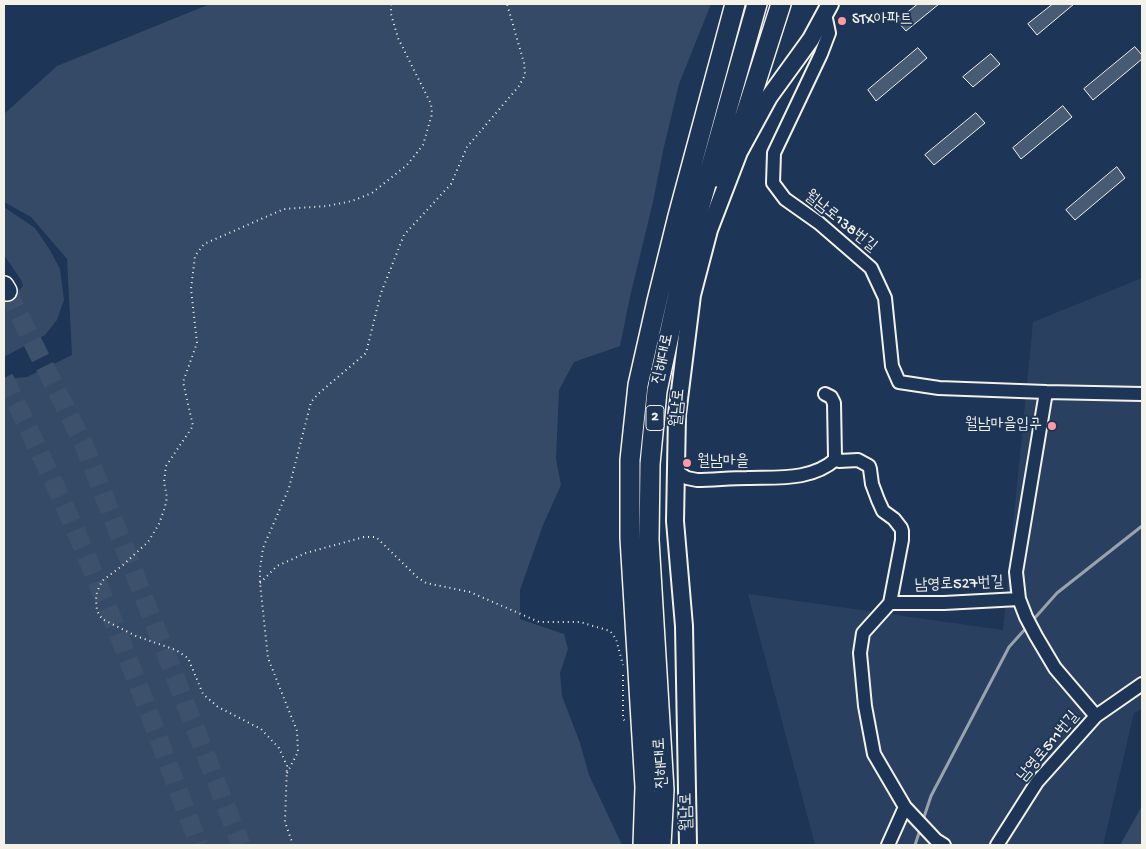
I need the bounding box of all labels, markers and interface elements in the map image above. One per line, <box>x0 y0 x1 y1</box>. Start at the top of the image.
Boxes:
place label: STX아파트 <box>852 11 913 31</box>
marker: STX아파트 <box>836 15 848 27</box>
street label: 월남로138번길 <box>800 187 880 257</box>
street label: 진해대로 <box>649 332 679 386</box>
street label: 월남로 <box>668 388 690 428</box>
road number: 2 <box>646 406 664 430</box>
place label: 월남마을입구 <box>965 416 1042 436</box>
marker: 월남마을입구 <box>1046 420 1058 432</box>
place label: 월남마을 <box>697 453 749 473</box>
marker: 월남마을 <box>681 457 693 469</box>
street label: 남영로527번길 <box>914 574 1004 596</box>
street label: 남영로511번길 <box>1014 708 1084 786</box>
street label: 진해대로 <box>651 737 673 789</box>
street label: 월남로 <box>678 793 698 831</box>

